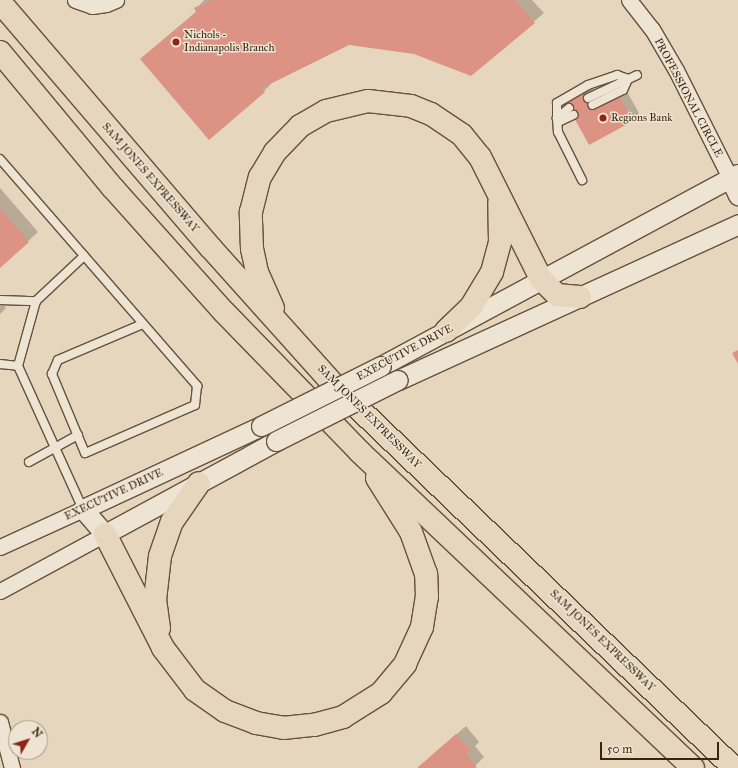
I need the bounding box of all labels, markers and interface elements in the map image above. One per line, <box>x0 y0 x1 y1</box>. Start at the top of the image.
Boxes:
place label: Nichols - Indianapolis Branch <box>184 29 275 55</box>
street label: PROFESSIONAL CIRCLE <box>651 36 725 160</box>
marker: Nichols - Indianapolis Branch <box>171 37 181 47</box>
place label: Regions Bank <box>611 111 672 125</box>
marker: Regions Bank <box>598 113 608 123</box>
street label: SAM JONES EXPRESSWAY <box>99 120 201 236</box>
street label: EXECUTIVE DRIVE <box>355 322 455 384</box>
street label: SAM JONES EXPRESSWAY <box>314 362 424 472</box>
street label: EXECUTIVE DRIVE <box>63 466 165 524</box>
street label: SAM JONES EXPRESSWAY <box>547 587 657 695</box>
north arrow <box>8 720 48 760</box>
text: N <box>29 725 45 740</box>
scale bar <box>602 734 721 760</box>
text: 50 m <box>607 742 632 756</box>

